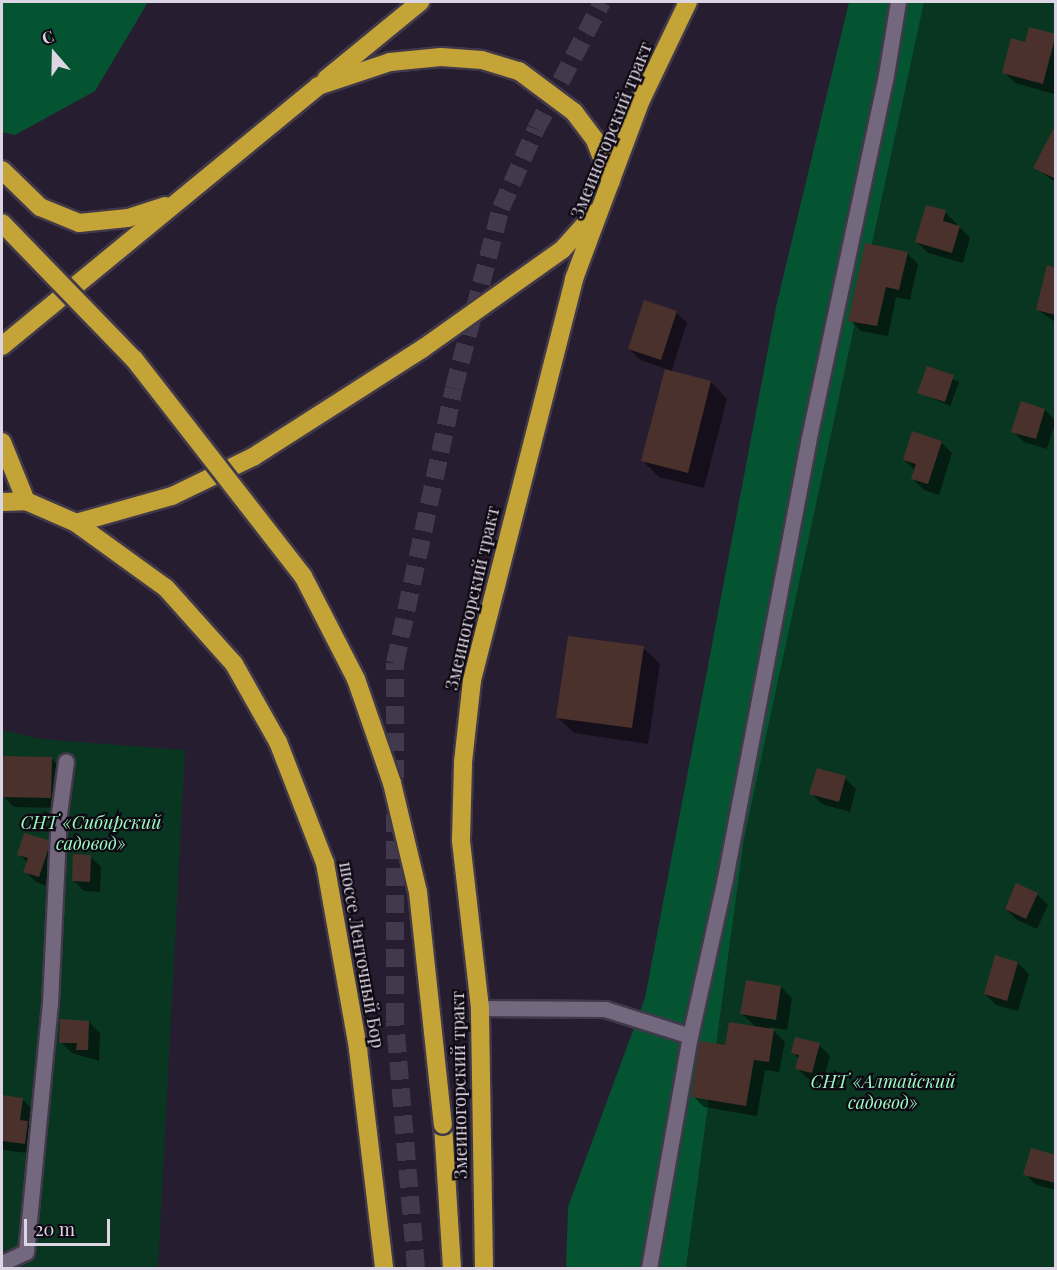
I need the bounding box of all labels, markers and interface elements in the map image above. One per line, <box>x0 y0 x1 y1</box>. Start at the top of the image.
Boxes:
north arrow <box>24 24 84 84</box>
text: С <box>39 25 57 48</box>
street label: Змеиногорский тракт <box>566 39 656 221</box>
street label: Змеиногорский тракт <box>440 504 504 692</box>
park label: СНТ «Сибирский садовод» <box>20 812 162 854</box>
street label: шоссе Ленточный Бор <box>335 860 389 1050</box>
street label: Змеиногорский тракт <box>447 991 471 1179</box>
park label: СНТ «Алтайский садовод» <box>811 1071 955 1114</box>
scale bar <box>27 1207 112 1245</box>
text: 20 m <box>35 1217 75 1241</box>

